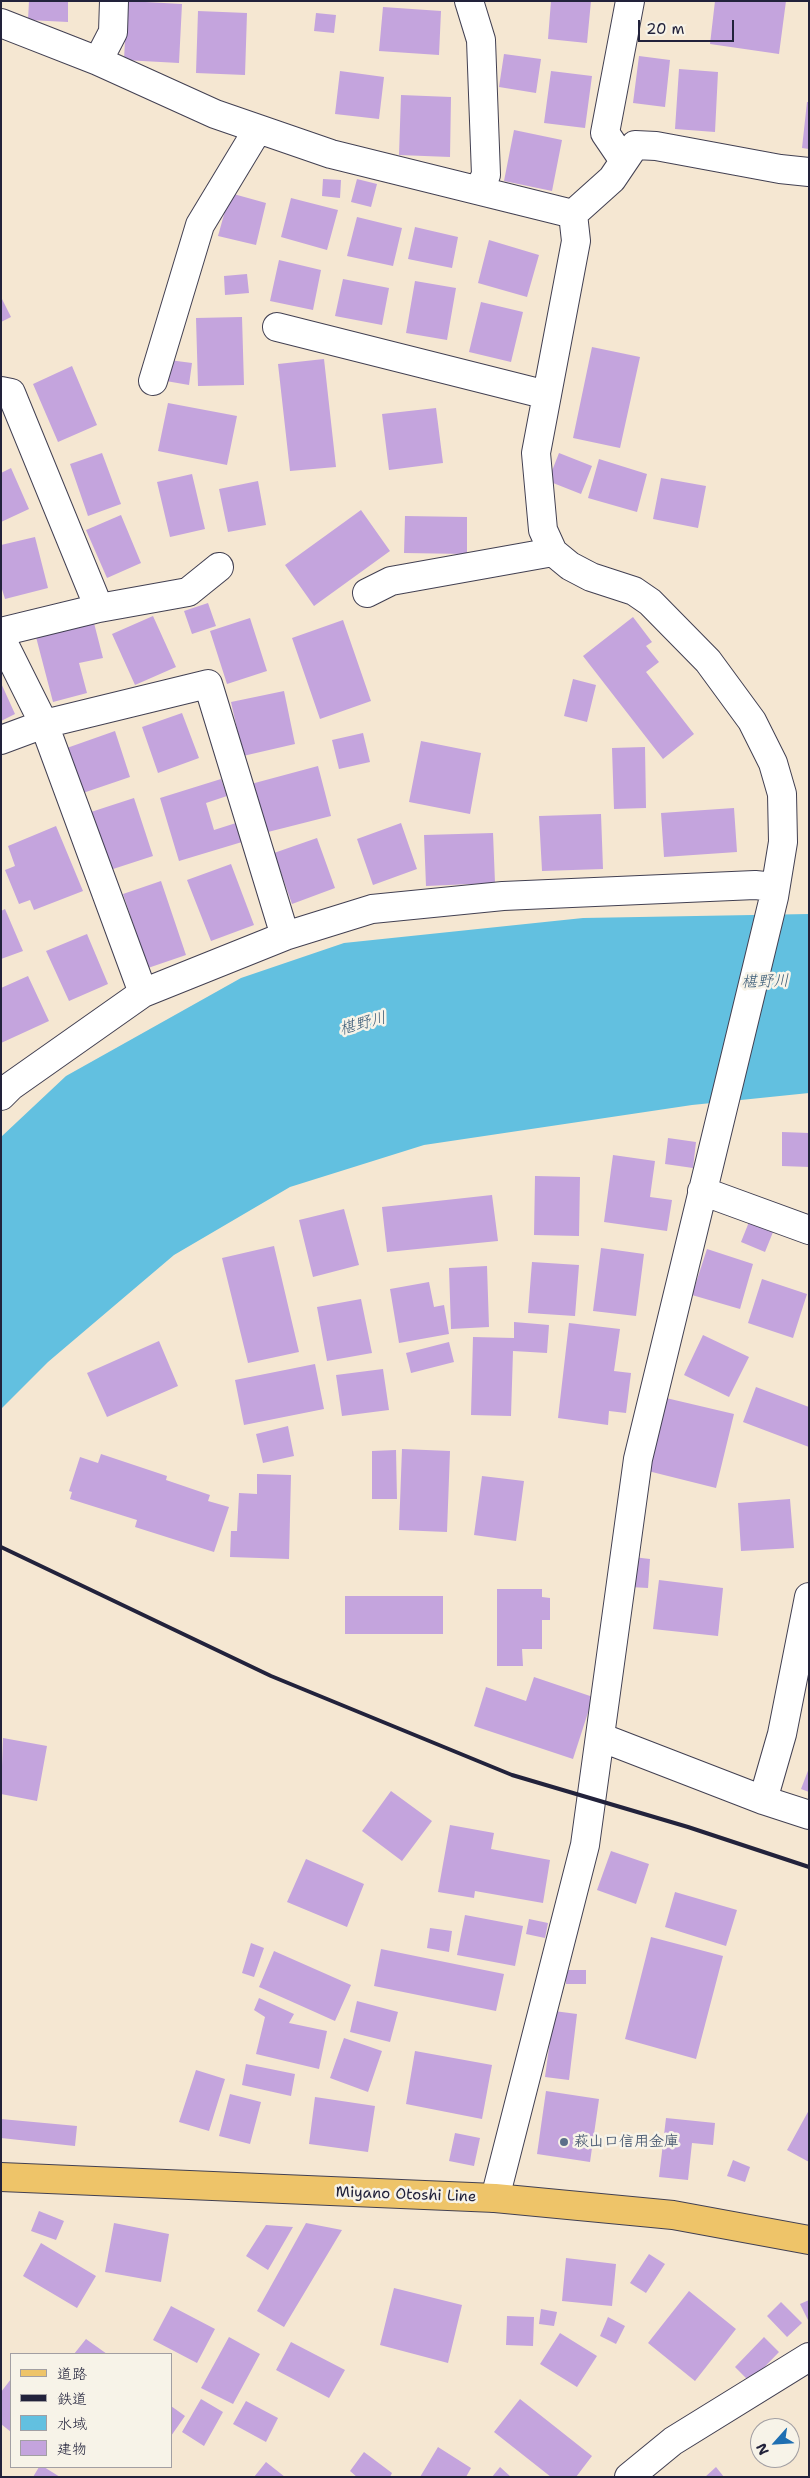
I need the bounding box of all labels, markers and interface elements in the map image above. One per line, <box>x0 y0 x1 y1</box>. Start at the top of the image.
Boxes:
scale bar <box>640 10 736 42</box>
text: 20 m <box>646 19 685 39</box>
water label: 椹野川 <box>741 972 789 992</box>
water label: 椹野川 <box>337 1009 389 1039</box>
place label: 萩山口信用金庫 <box>574 2133 679 2151</box>
marker: 萩山口信用金庫 <box>558 2136 570 2148</box>
street label: Miyano Otoshi Line <box>335 2184 477 2206</box>
legend <box>10 2353 172 2468</box>
text: 道路 <box>57 2364 87 2384</box>
text: 鉄道 <box>57 2389 87 2409</box>
text: 水域 <box>57 2414 87 2434</box>
north arrow <box>750 2418 800 2468</box>
text: 建物 <box>57 2439 87 2459</box>
text: N <box>752 2440 773 2458</box>

